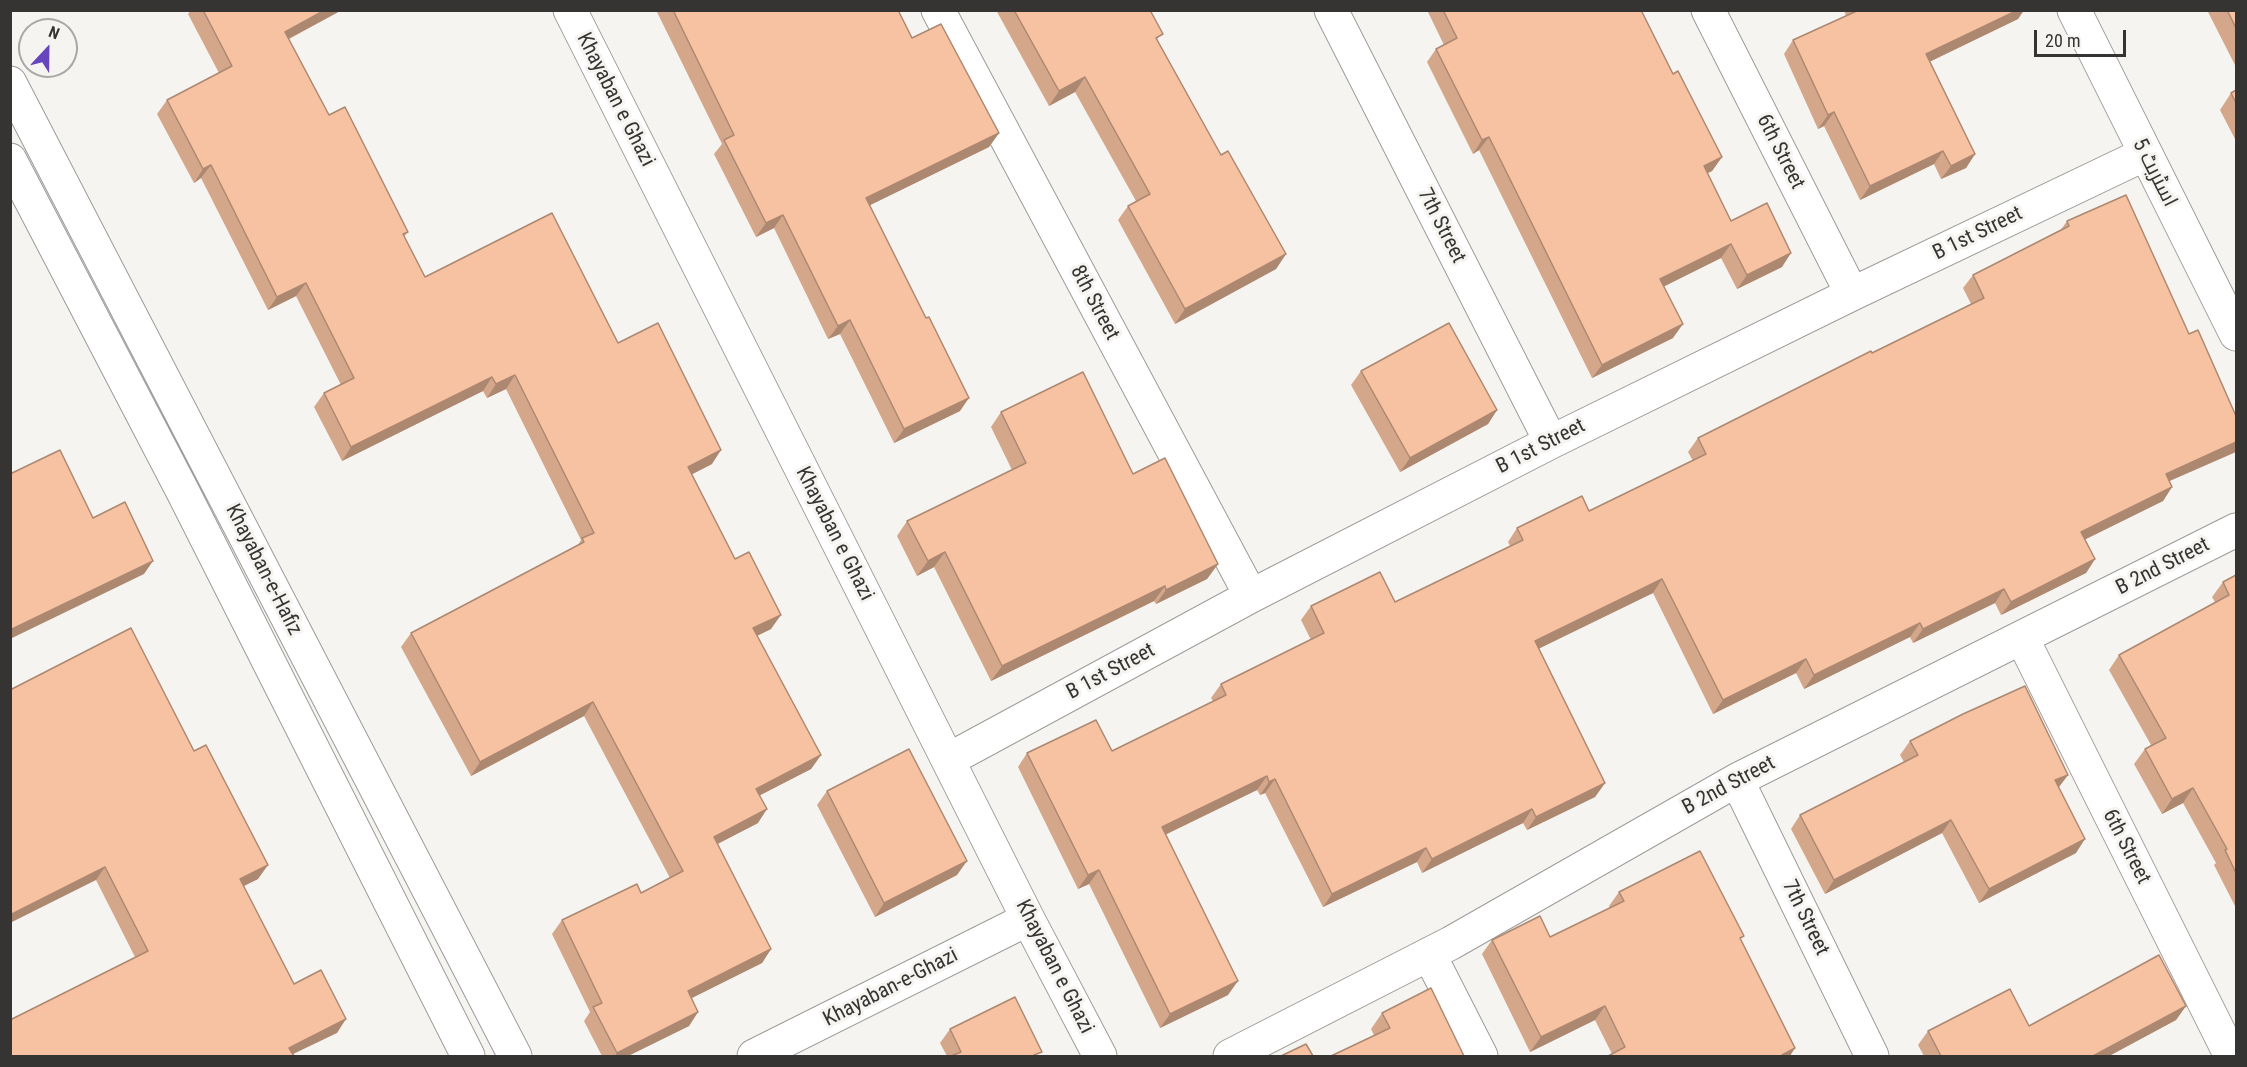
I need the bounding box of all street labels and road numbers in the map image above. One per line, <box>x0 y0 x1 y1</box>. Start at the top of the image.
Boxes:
street label: Khayaban e Ghazi <box>570 29 660 171</box>
street label: 6th Street <box>1750 110 1810 194</box>
street label: اسٹریٹ 5 <box>2126 135 2182 211</box>
street label: 7th Street <box>1411 184 1471 268</box>
street label: B 1st Street <box>1929 202 2027 266</box>
street label: 8th Street <box>1064 261 1124 345</box>
street label: B 1st Street <box>1492 414 1590 480</box>
street label: Khayaban e Ghazi <box>789 463 879 605</box>
street label: Khayaban-e-Hafiz <box>219 500 307 640</box>
street label: B 2nd Street <box>2112 533 2214 601</box>
street label: B 1st Street <box>1062 638 1160 706</box>
street label: B 2nd Street <box>1678 751 1780 821</box>
street label: 6th Street <box>2096 805 2156 889</box>
street label: 7th Street <box>1776 876 1834 960</box>
street label: Khayaban e Ghazi <box>1009 896 1099 1038</box>
street label: Khayaban-e-Ghazi <box>820 943 962 1033</box>

